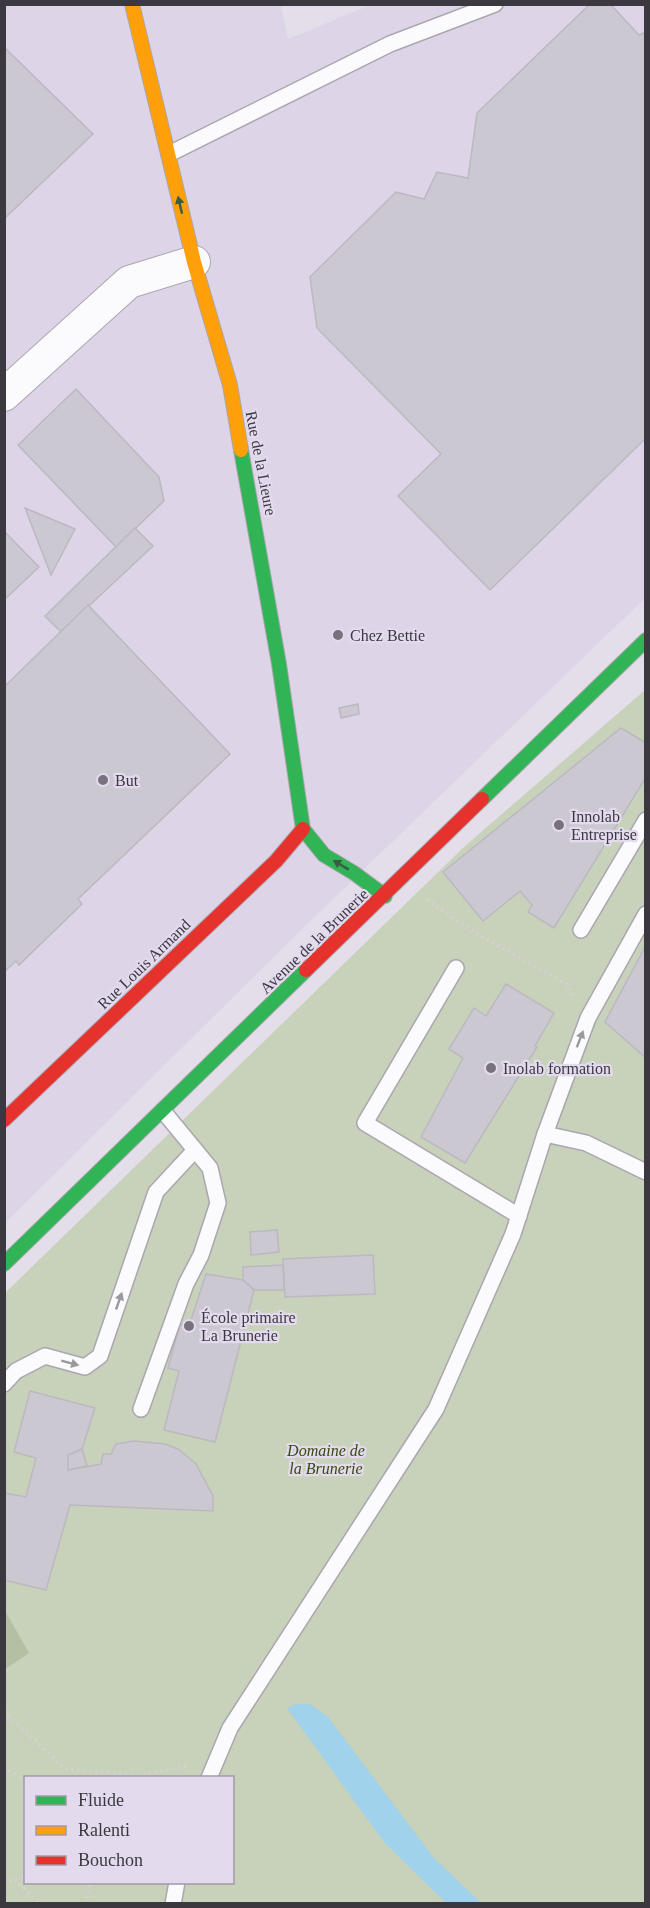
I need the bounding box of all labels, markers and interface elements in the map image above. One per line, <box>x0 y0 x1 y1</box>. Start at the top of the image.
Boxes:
one-way arrow <box>175 196 185 214</box>
street label: Rue de la Lieure <box>243 409 279 517</box>
place label: Chez Bettie <box>350 627 425 644</box>
marker: Chez Bettie <box>331 628 345 642</box>
place label: But <box>115 772 139 789</box>
marker: But <box>96 773 110 787</box>
place label: Innolab Entreprise <box>571 808 637 844</box>
marker: Innolab Entreprise <box>552 818 566 832</box>
one-way arrow <box>333 860 349 871</box>
street label: Avenue de la Brunerie <box>257 885 371 997</box>
street label: Rue Louis Armand <box>94 916 194 1012</box>
one-way arrow <box>575 1030 585 1048</box>
place label: Inolab formation <box>503 1060 611 1077</box>
marker: Inolab formation <box>484 1061 498 1075</box>
one-way arrow <box>114 1292 124 1310</box>
place label: École primaire La Brunerie <box>201 1308 296 1344</box>
marker: École primaire La Brunerie <box>182 1319 196 1333</box>
one-way arrow <box>61 1359 79 1368</box>
park label: Domaine de la Brunerie <box>286 1442 365 1477</box>
legend <box>24 1776 234 1884</box>
text: Fluide <box>78 1790 124 1810</box>
text: Ralenti <box>78 1820 130 1840</box>
text: Bouchon <box>78 1850 143 1870</box>

